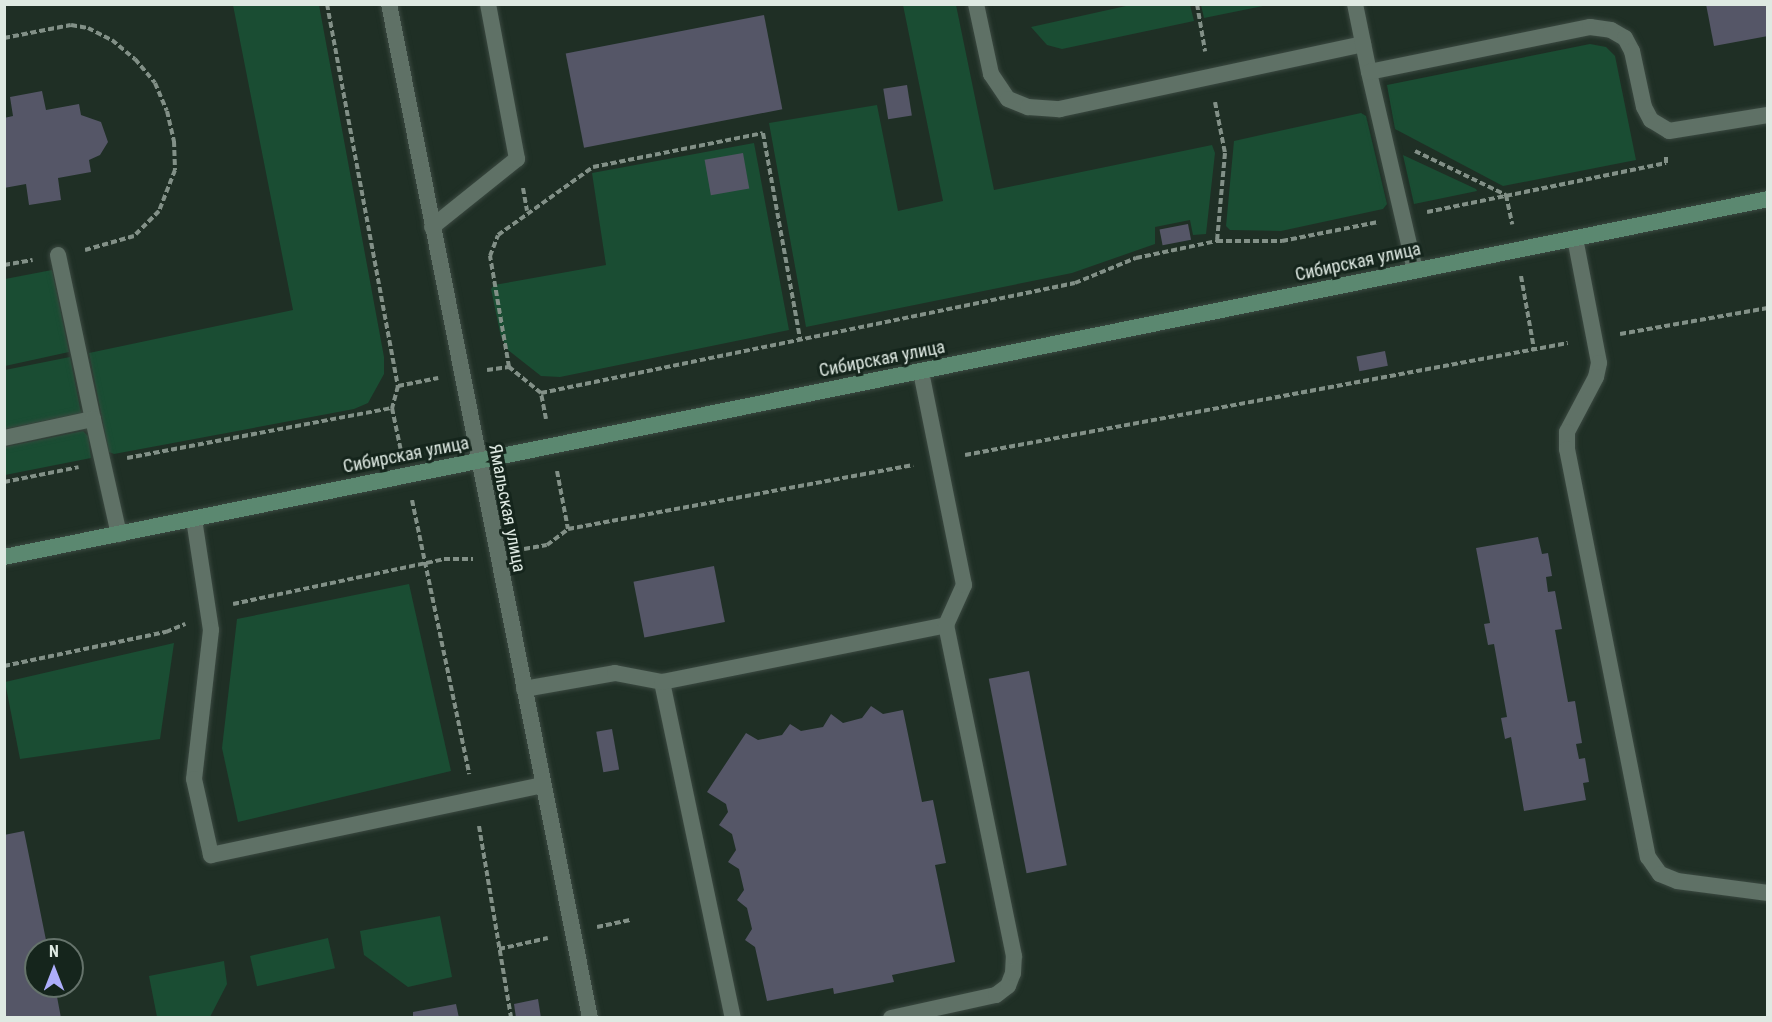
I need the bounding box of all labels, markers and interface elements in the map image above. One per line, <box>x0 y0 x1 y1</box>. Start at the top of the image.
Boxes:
street label: Сибирская улица <box>1293 238 1423 286</box>
street label: Сибирская улица <box>817 336 947 382</box>
street label: Сибирская улица <box>341 432 471 478</box>
street label: Ямальская улица <box>484 442 530 574</box>
north arrow <box>24 938 84 998</box>
text: N <box>49 942 59 961</box>

